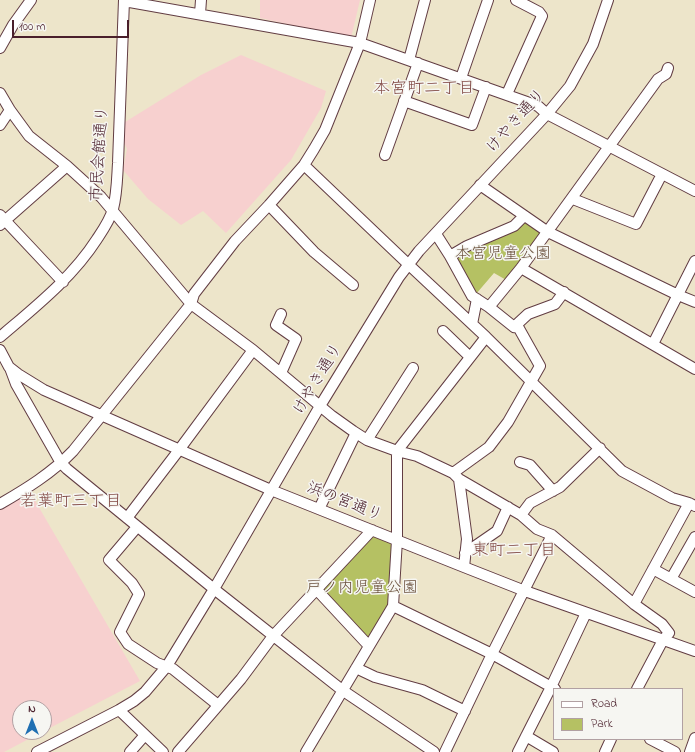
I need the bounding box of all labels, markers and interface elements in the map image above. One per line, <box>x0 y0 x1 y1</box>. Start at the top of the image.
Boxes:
scale bar <box>14 12 131 38</box>
text: 100 m <box>19 18 46 36</box>
district label: 本宮町二丁目 <box>373 80 475 100</box>
street label: けやき通り <box>483 86 551 158</box>
street label: 市民会館通り <box>88 105 114 203</box>
park label: 本宮児童公園 <box>455 245 551 265</box>
street label: けやき通り <box>290 341 348 419</box>
street label: 浜の宮通り <box>303 479 385 527</box>
district label: 若葉町三丁目 <box>20 493 122 513</box>
district label: 東町二丁目 <box>472 542 556 562</box>
park label: 戸ノ内児童公園 <box>306 579 418 599</box>
legend <box>553 688 683 740</box>
text: Road <box>591 695 617 713</box>
north arrow <box>12 700 52 740</box>
text: N <box>28 701 36 717</box>
text: Park <box>591 715 613 733</box>

